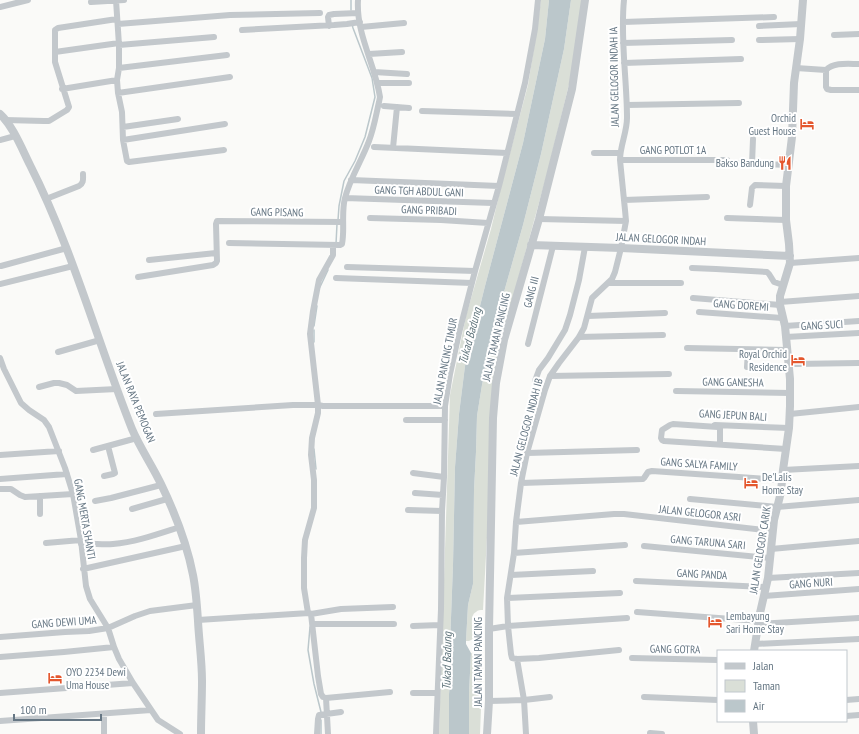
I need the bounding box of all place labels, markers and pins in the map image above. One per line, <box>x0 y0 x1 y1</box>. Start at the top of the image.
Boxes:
place label: Orchid Guest House <box>749 111 796 138</box>
hotel icon: Orchid Guest House <box>799 116 815 132</box>
restaurant icon: Bakso Bandung <box>777 155 793 171</box>
place label: Bakso Bandung <box>716 156 774 170</box>
place label: Royal Orchid Residence <box>739 347 787 374</box>
hotel icon: Royal Orchid Residence <box>790 352 806 368</box>
place label: De'Lalis Home Stay <box>762 470 804 497</box>
hotel icon: De'Lalis Home Stay <box>743 475 759 491</box>
place label: Lembayung Sari Home Stay <box>726 609 785 636</box>
hotel icon: Lembayung Sari Home Stay <box>707 614 723 630</box>
place label: OYO 2234 Dewi Uma House <box>66 665 126 692</box>
hotel icon: OYO 2234 Dewi Uma House <box>47 670 63 686</box>

